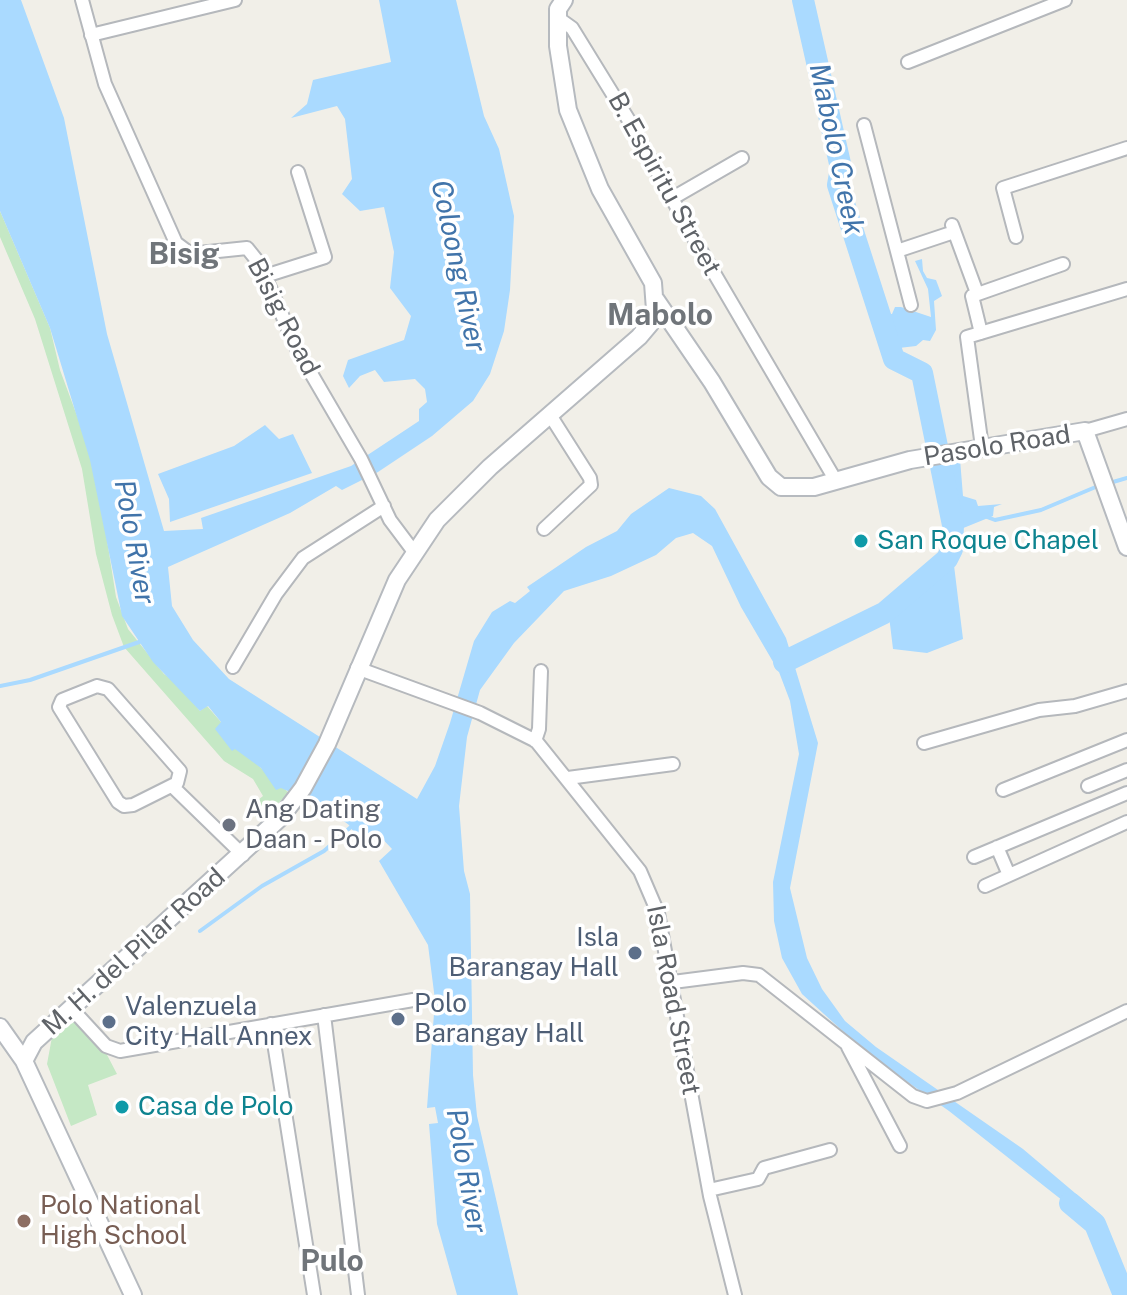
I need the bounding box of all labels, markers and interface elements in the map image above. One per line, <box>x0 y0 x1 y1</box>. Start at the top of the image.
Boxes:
water label: Mabolo Creek <box>801 60 871 238</box>
street label: B. Espiritu Street <box>601 87 727 281</box>
water label: Coloong River <box>423 177 493 355</box>
district label: Bisig <box>148 237 220 273</box>
street label: Bisig Road <box>240 253 326 381</box>
district label: Mabolo <box>607 298 713 334</box>
street label: Pasolo Road <box>921 419 1073 473</box>
water label: Polo River <box>107 477 161 607</box>
place label: San Roque Chapel <box>877 525 1099 557</box>
marker: San Roque Chapel <box>852 532 870 550</box>
place label: Ang Dating Daan - Polo <box>245 794 382 856</box>
marker: Ang Dating Daan - Polo <box>220 816 238 834</box>
street label: M. H. del Pilar Road <box>36 862 232 1042</box>
street label: Isla Road Street <box>639 902 707 1098</box>
place label: Isla Barangay Hall <box>449 922 619 984</box>
marker: Isla Barangay Hall <box>626 944 644 962</box>
place label: Polo Barangay Hall <box>414 988 584 1050</box>
place label: Valenzuela City Hall Annex <box>125 991 313 1052</box>
marker: Polo Barangay Hall <box>389 1010 407 1028</box>
marker: Valenzuela City Hall Annex <box>100 1013 118 1031</box>
place label: Casa de Polo <box>138 1091 293 1123</box>
marker: Casa de Polo <box>113 1098 131 1116</box>
water label: Polo River <box>439 1106 493 1236</box>
place label: Polo National High School <box>40 1190 201 1252</box>
marker: Polo National High School <box>15 1212 33 1230</box>
district label: Pulo <box>300 1244 364 1280</box>

